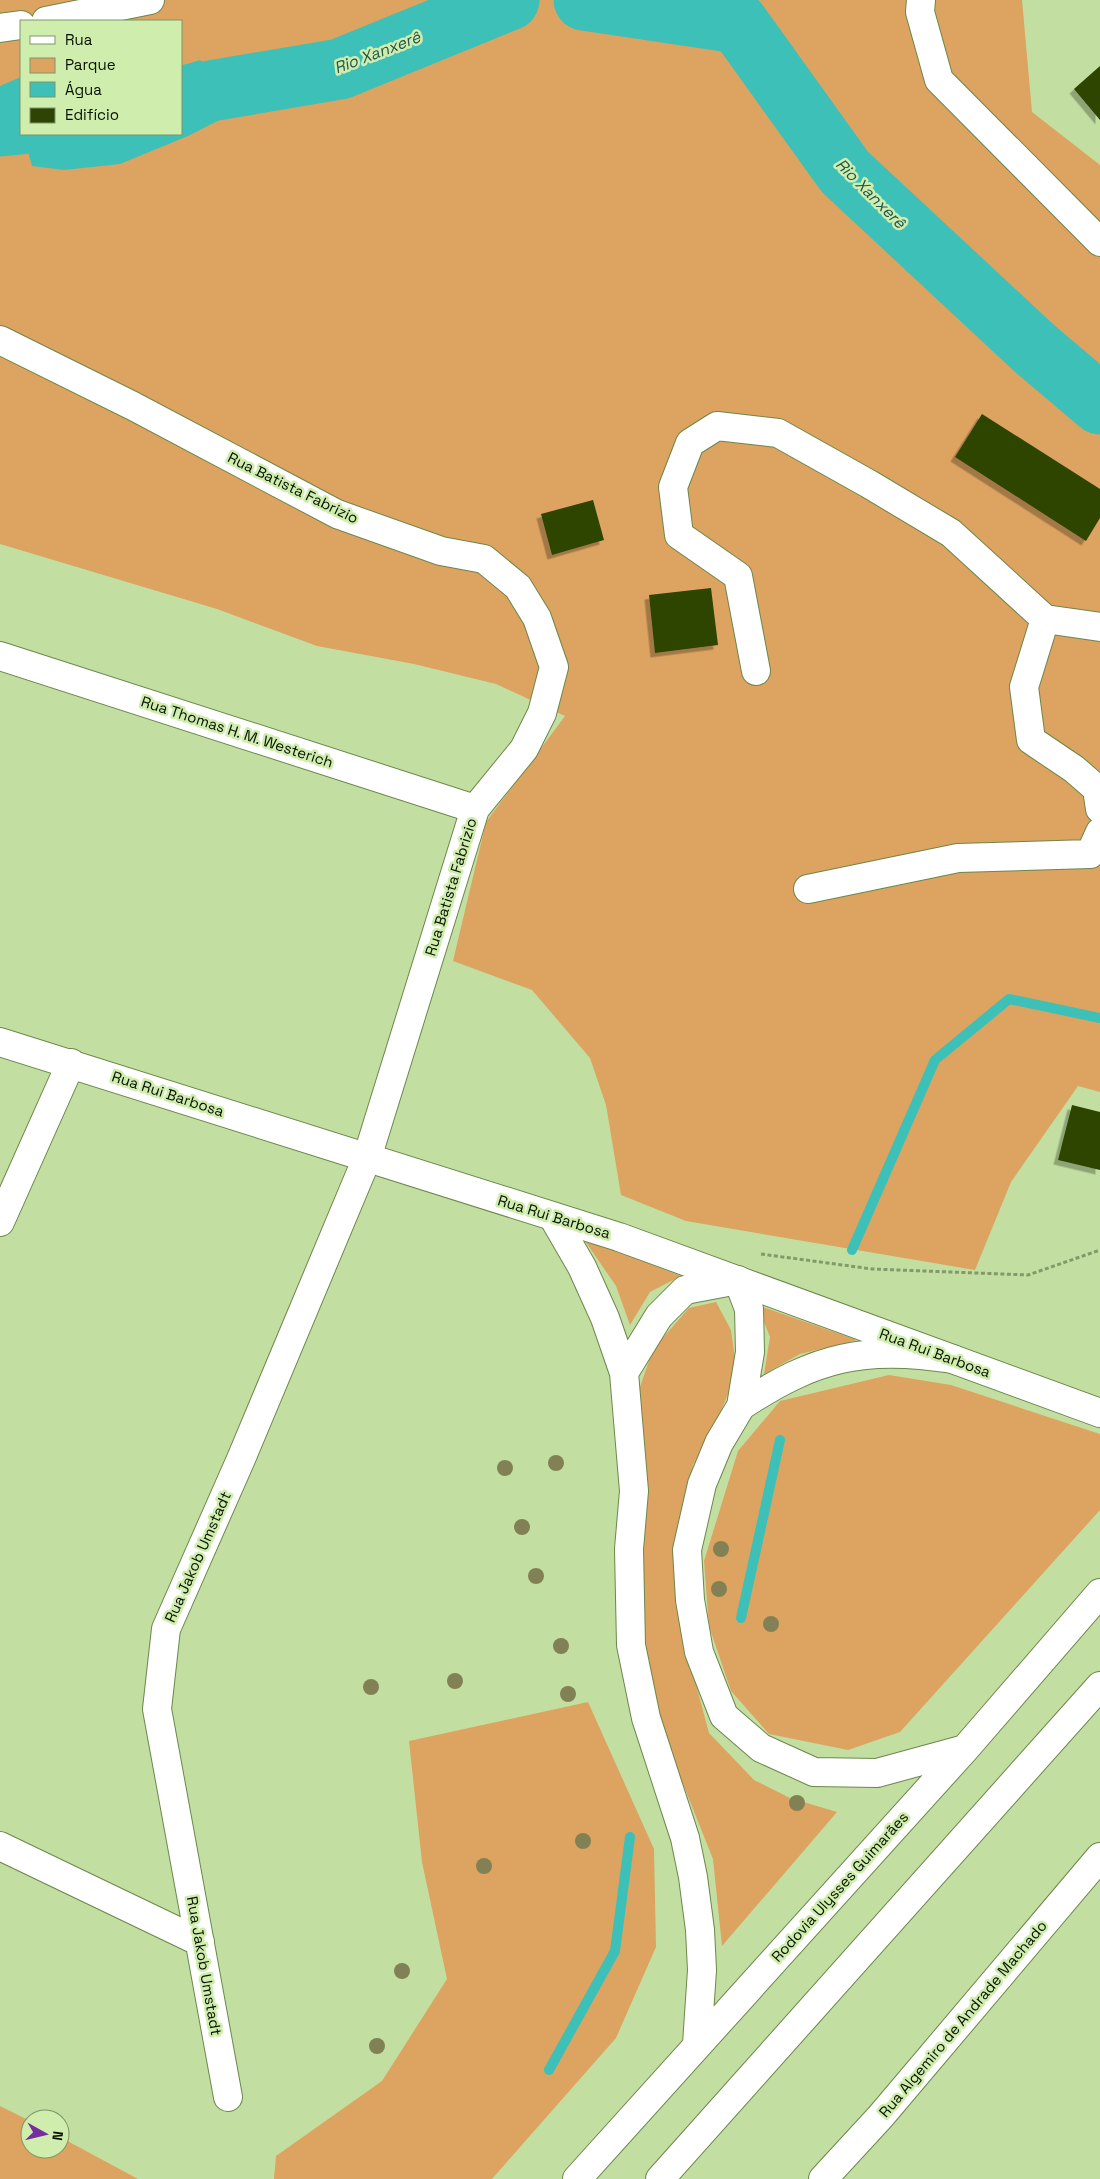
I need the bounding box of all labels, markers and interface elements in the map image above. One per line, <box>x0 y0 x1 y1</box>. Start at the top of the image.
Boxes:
legend <box>20 20 182 135</box>
water label: Rio Xanxerê <box>331 26 424 79</box>
text: Rua <box>65 30 93 49</box>
text: Parque <box>65 55 116 74</box>
text: Água <box>65 80 102 99</box>
text: Edifício <box>65 105 119 124</box>
water label: Rio Xanxerê <box>831 154 911 233</box>
street label: Rua Batista Fabrizio <box>225 448 362 527</box>
street label: Rua Thomas H. M. Westerich <box>139 691 336 772</box>
street label: Rua Batista Fabrizio <box>421 816 481 958</box>
street label: Rua Rui Barbosa <box>110 1066 227 1121</box>
street label: Rua Rui Barbosa <box>495 1190 613 1243</box>
street label: Rua Rui Barbosa <box>877 1324 994 1382</box>
street label: Rua Jakob Umstadt <box>160 1488 235 1625</box>
street label: Rodovia Ulysses Guimarães <box>767 1807 912 1966</box>
street label: Rua Jakob Umstadt <box>183 1895 226 2037</box>
street label: Rua Algemiro de Andrade Machado <box>875 1916 1051 2121</box>
north arrow <box>20 2109 70 2159</box>
text: N <box>48 2130 67 2142</box>

